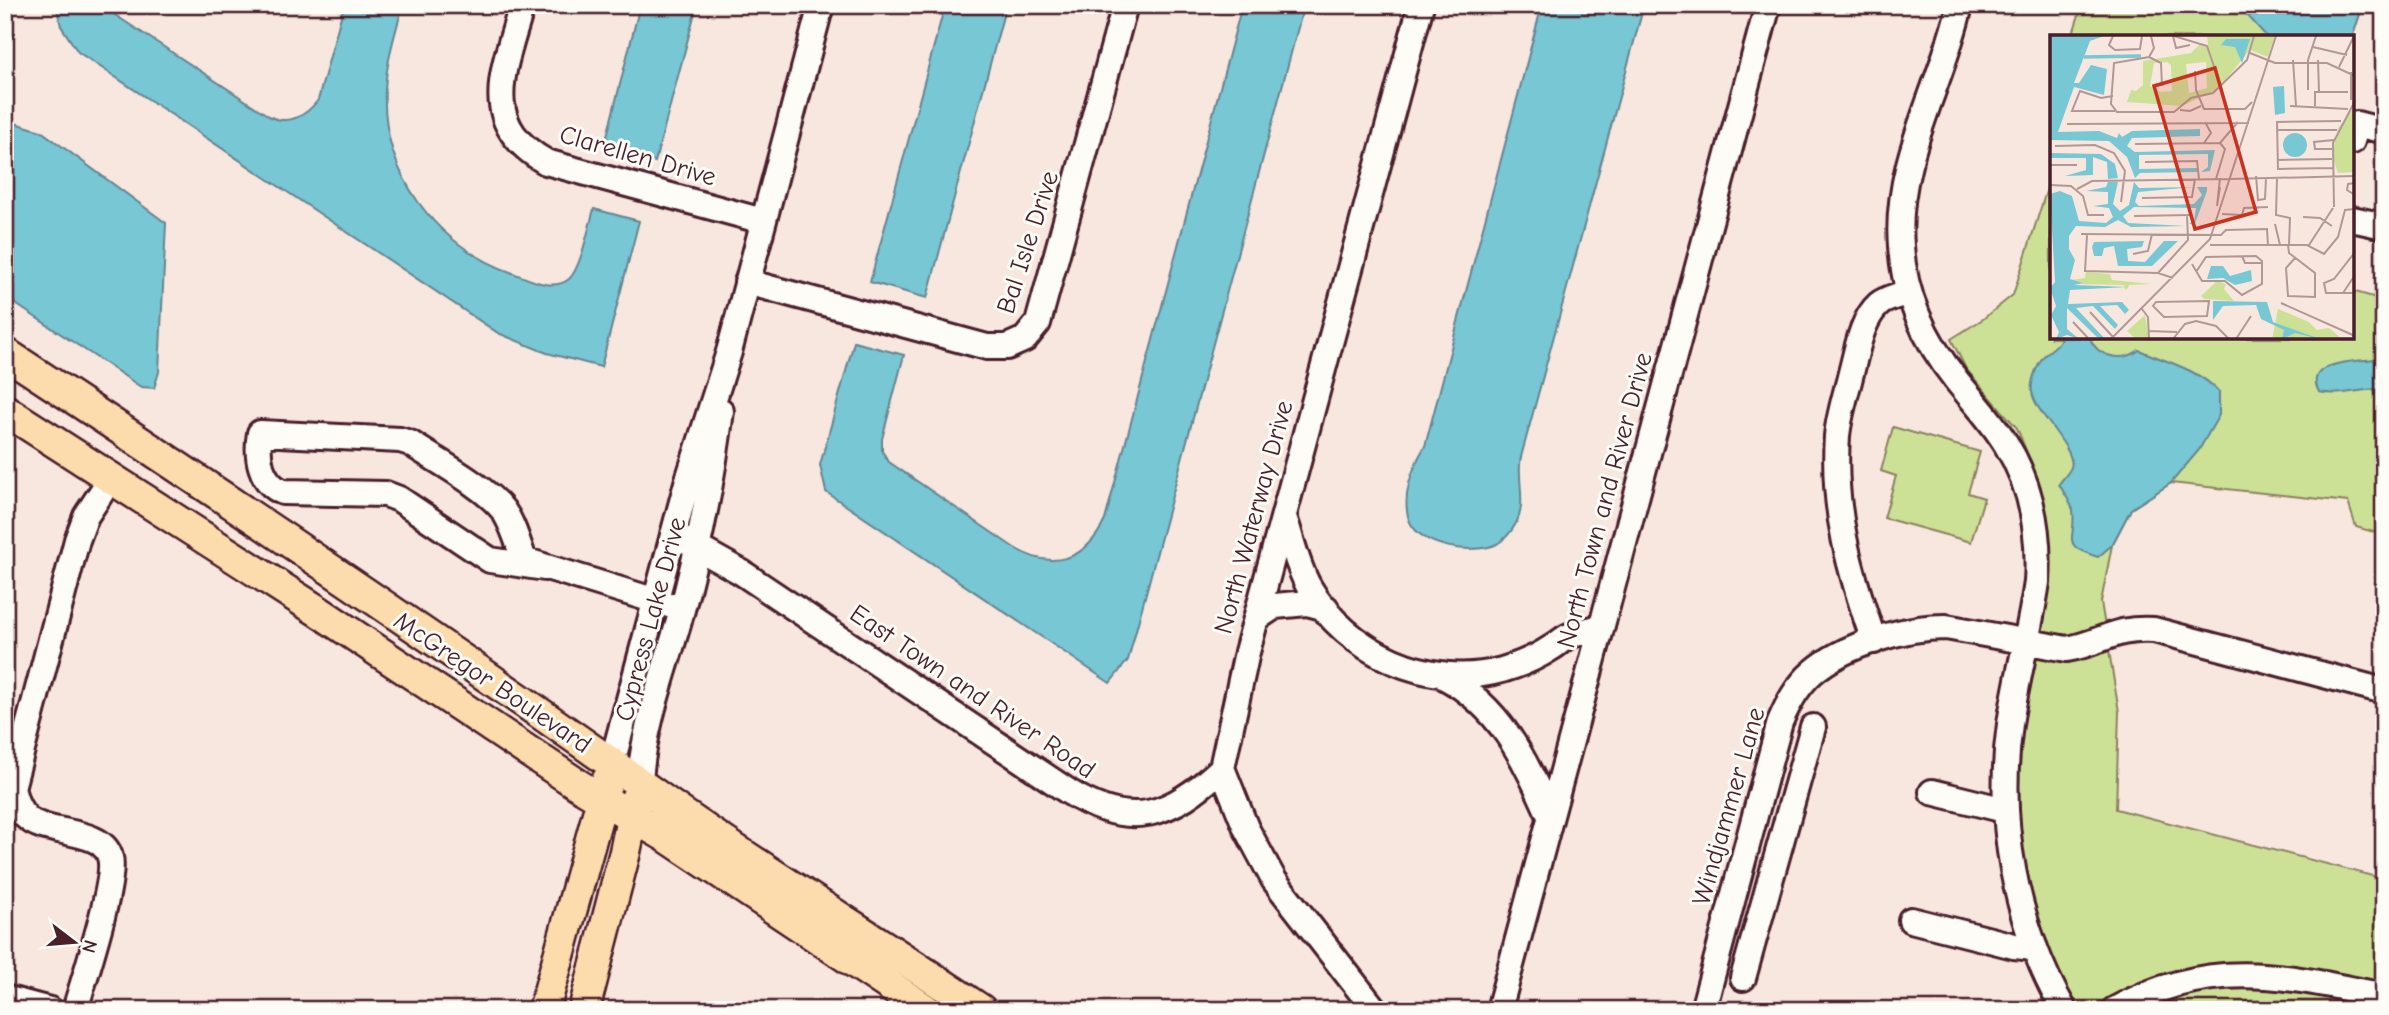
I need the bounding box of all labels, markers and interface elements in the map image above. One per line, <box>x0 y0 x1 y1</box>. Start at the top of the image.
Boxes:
inset map <box>2050 35 2354 340</box>
street label: Clarellen Drive <box>556 119 719 193</box>
street label: Bal Isle Drive <box>991 167 1065 317</box>
street label: North Town and River Drive <box>1551 349 1659 651</box>
street label: North Waterway Drive <box>1208 397 1300 637</box>
street label: Cypress Lake Drive <box>609 514 693 725</box>
street label: East Town and River Road <box>844 598 1101 785</box>
street label: McGregor Boulevard <box>388 606 597 760</box>
street label: Windjammer Lane <box>1686 704 1772 909</box>
north arrow <box>38 906 108 976</box>
text: N <box>77 937 102 955</box>

